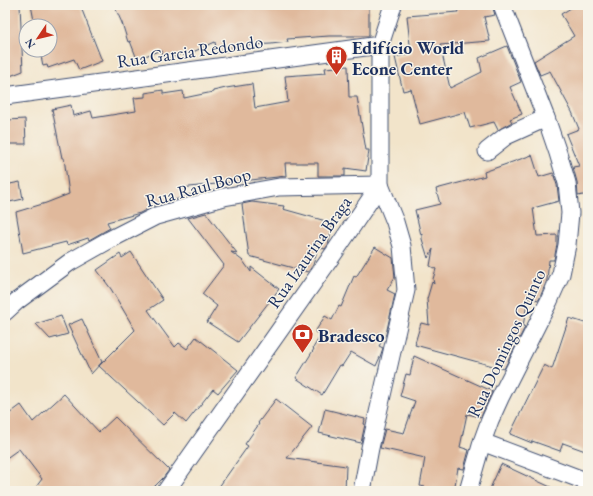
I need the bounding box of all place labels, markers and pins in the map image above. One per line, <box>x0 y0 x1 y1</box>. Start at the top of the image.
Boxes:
place label: Edifício World Econe Center <box>352 36 464 80</box>
building icon: Edifício World Econe Center <box>324 44 350 77</box>
bank icon: Bradesco <box>289 322 315 355</box>
place label: Bradesco <box>318 324 385 347</box>

